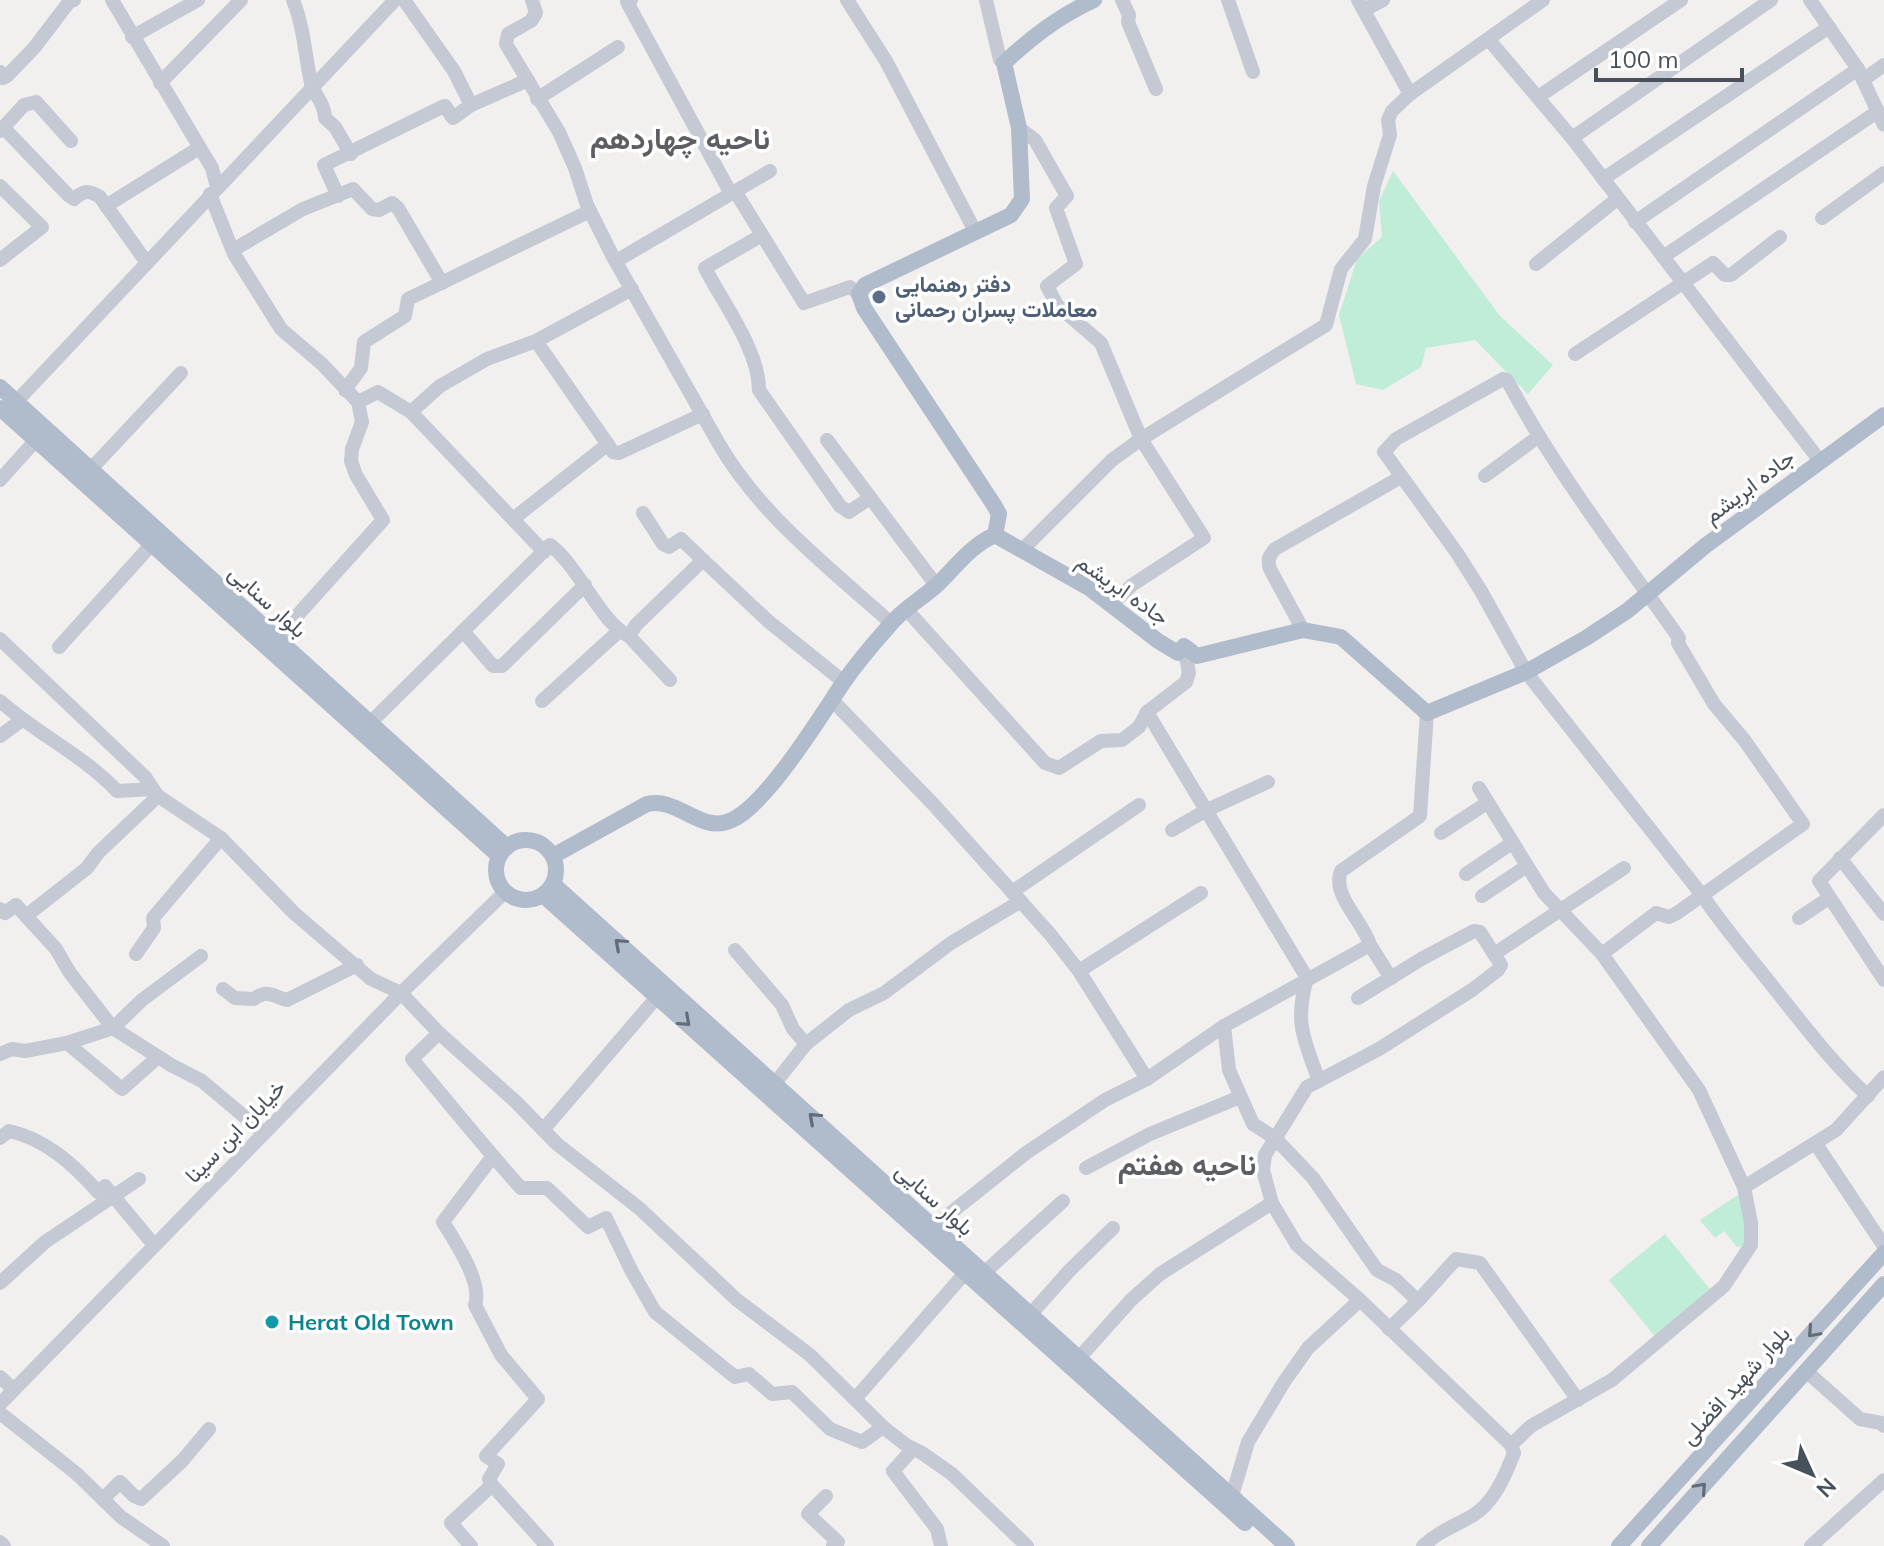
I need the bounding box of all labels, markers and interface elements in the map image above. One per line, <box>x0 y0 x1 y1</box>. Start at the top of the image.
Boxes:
scale bar <box>1596 32 1742 82</box>
text: 100 m <box>1608 44 1679 74</box>
district label: ناحیه چهاردهم <box>590 119 770 159</box>
place label: دفتر رهنمایی معاملات پسران رحمانی <box>895 270 1098 325</box>
marker: دفتر رهنمایی معاملات پسران رحمانی <box>870 288 888 306</box>
street label: جاده ابریشم <box>1698 443 1801 530</box>
street label: جاده ابریشم <box>1071 547 1175 632</box>
street label: بلوار سنایی <box>223 558 313 644</box>
one-way arrow <box>615 940 630 954</box>
one-way arrow <box>675 1012 690 1026</box>
street label: خیابان ابن سینا <box>179 1073 291 1189</box>
one-way arrow <box>808 1113 823 1128</box>
district label: ناحیه هفتم <box>1118 1145 1256 1184</box>
street label: بلوار سنایی <box>890 1156 980 1242</box>
place label: Herat Old Town <box>288 1308 454 1336</box>
marker: Herat Old Town <box>263 1313 281 1331</box>
street label: بلوار شهید افضلی <box>1674 1320 1796 1450</box>
one-way arrow <box>1808 1323 1823 1337</box>
north arrow <box>1772 1434 1852 1514</box>
text: N <box>1811 1472 1842 1504</box>
one-way arrow <box>1692 1482 1706 1497</box>

